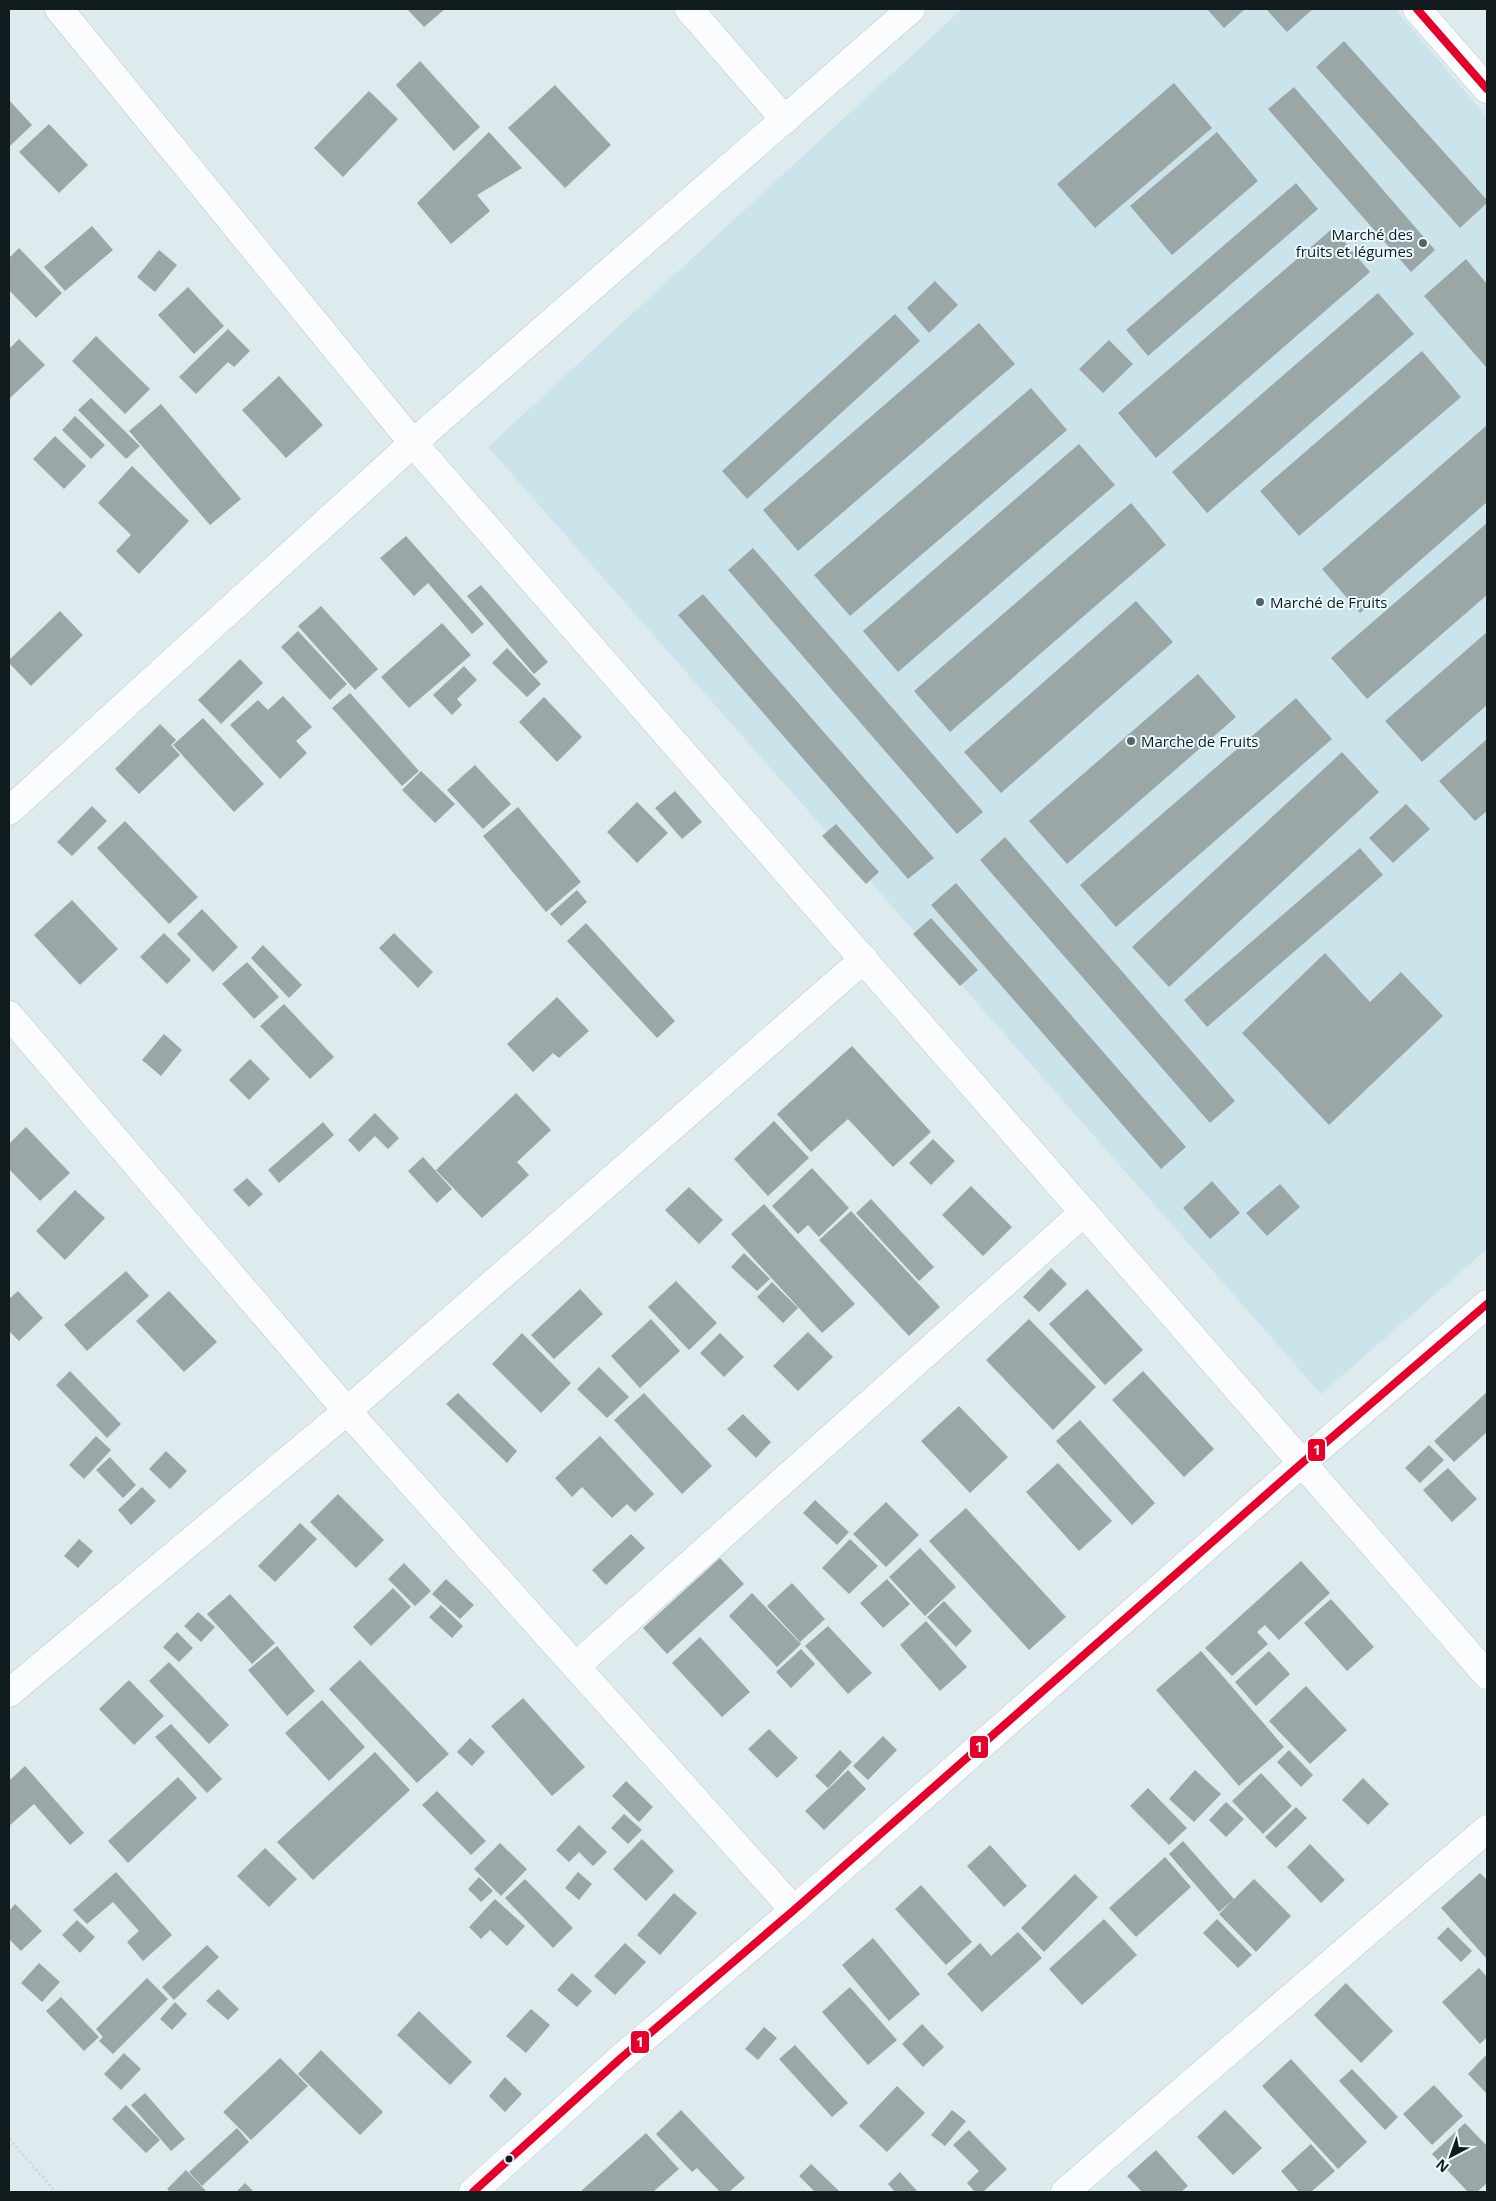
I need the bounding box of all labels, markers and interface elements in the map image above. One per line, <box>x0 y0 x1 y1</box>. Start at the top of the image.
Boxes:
place label: Marché des fruits et légumes <box>1296 224 1413 261</box>
marker: Marché des fruits et légumes <box>1417 237 1429 249</box>
place label: Marché de Fruits <box>1270 592 1388 612</box>
marker: Marché de Fruits <box>1254 596 1266 608</box>
place label: Marche de Fruits <box>1141 731 1259 751</box>
marker: Marche de Fruits <box>1125 735 1137 747</box>
line badge: 1 <box>1307 1438 1326 1462</box>
text: 1 <box>1313 1440 1321 1459</box>
line badge: 1 <box>969 1735 989 1759</box>
text: 1 <box>975 1737 983 1756</box>
line badge: 1 <box>630 2030 650 2054</box>
text: 1 <box>636 2032 644 2051</box>
north arrow <box>1426 2131 1476 2181</box>
unlabelled marker <box>504 2154 514 2164</box>
text: N <box>1432 2155 1453 2177</box>

